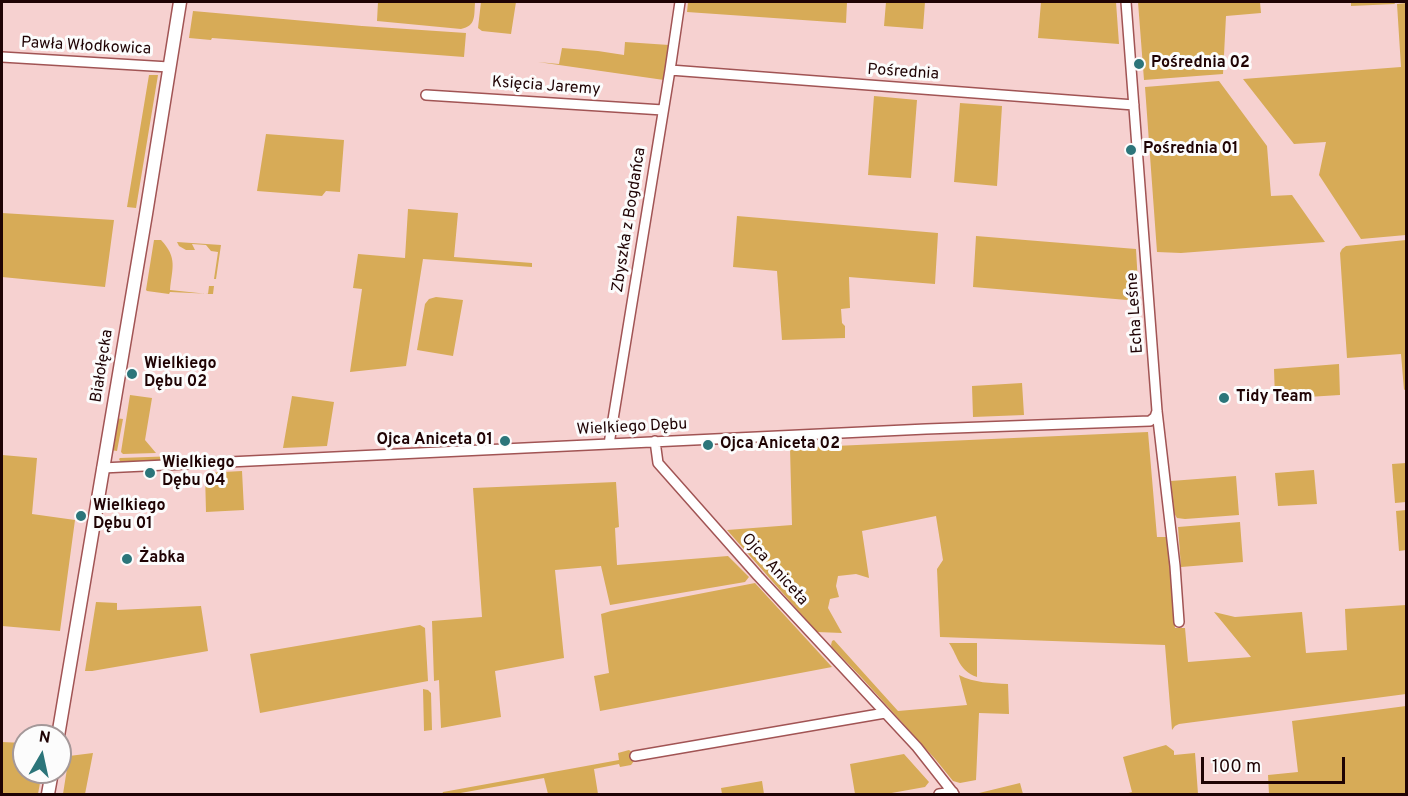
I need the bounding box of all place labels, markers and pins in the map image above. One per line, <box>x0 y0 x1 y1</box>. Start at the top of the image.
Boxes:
place label: Pośrednia 02 <box>1151 54 1250 74</box>
marker: Pośrednia 02 <box>1132 57 1146 71</box>
place label: Pośrednia 01 <box>1143 140 1238 160</box>
marker: Pośrednia 01 <box>1124 143 1138 157</box>
place label: Wielkiego Dębu 02 <box>144 355 216 393</box>
marker: Wielkiego Dębu 02 <box>125 367 139 381</box>
place label: Tidy Team <box>1236 388 1313 408</box>
marker: Tidy Team <box>1217 391 1231 405</box>
place label: Ojca Aniceta 01 <box>376 431 493 451</box>
marker: Ojca Aniceta 01 <box>498 434 512 448</box>
place label: Ojca Aniceta 02 <box>720 435 840 455</box>
marker: Ojca Aniceta 02 <box>701 438 715 452</box>
place label: Wielkiego Dębu 04 <box>162 454 234 492</box>
marker: Wielkiego Dębu 04 <box>143 466 157 480</box>
place label: Wielkiego Dębu 01 <box>93 497 165 535</box>
marker: Wielkiego Dębu 01 <box>74 509 88 523</box>
place label: Żabka <box>139 549 185 569</box>
marker: Żabka <box>120 552 134 566</box>

